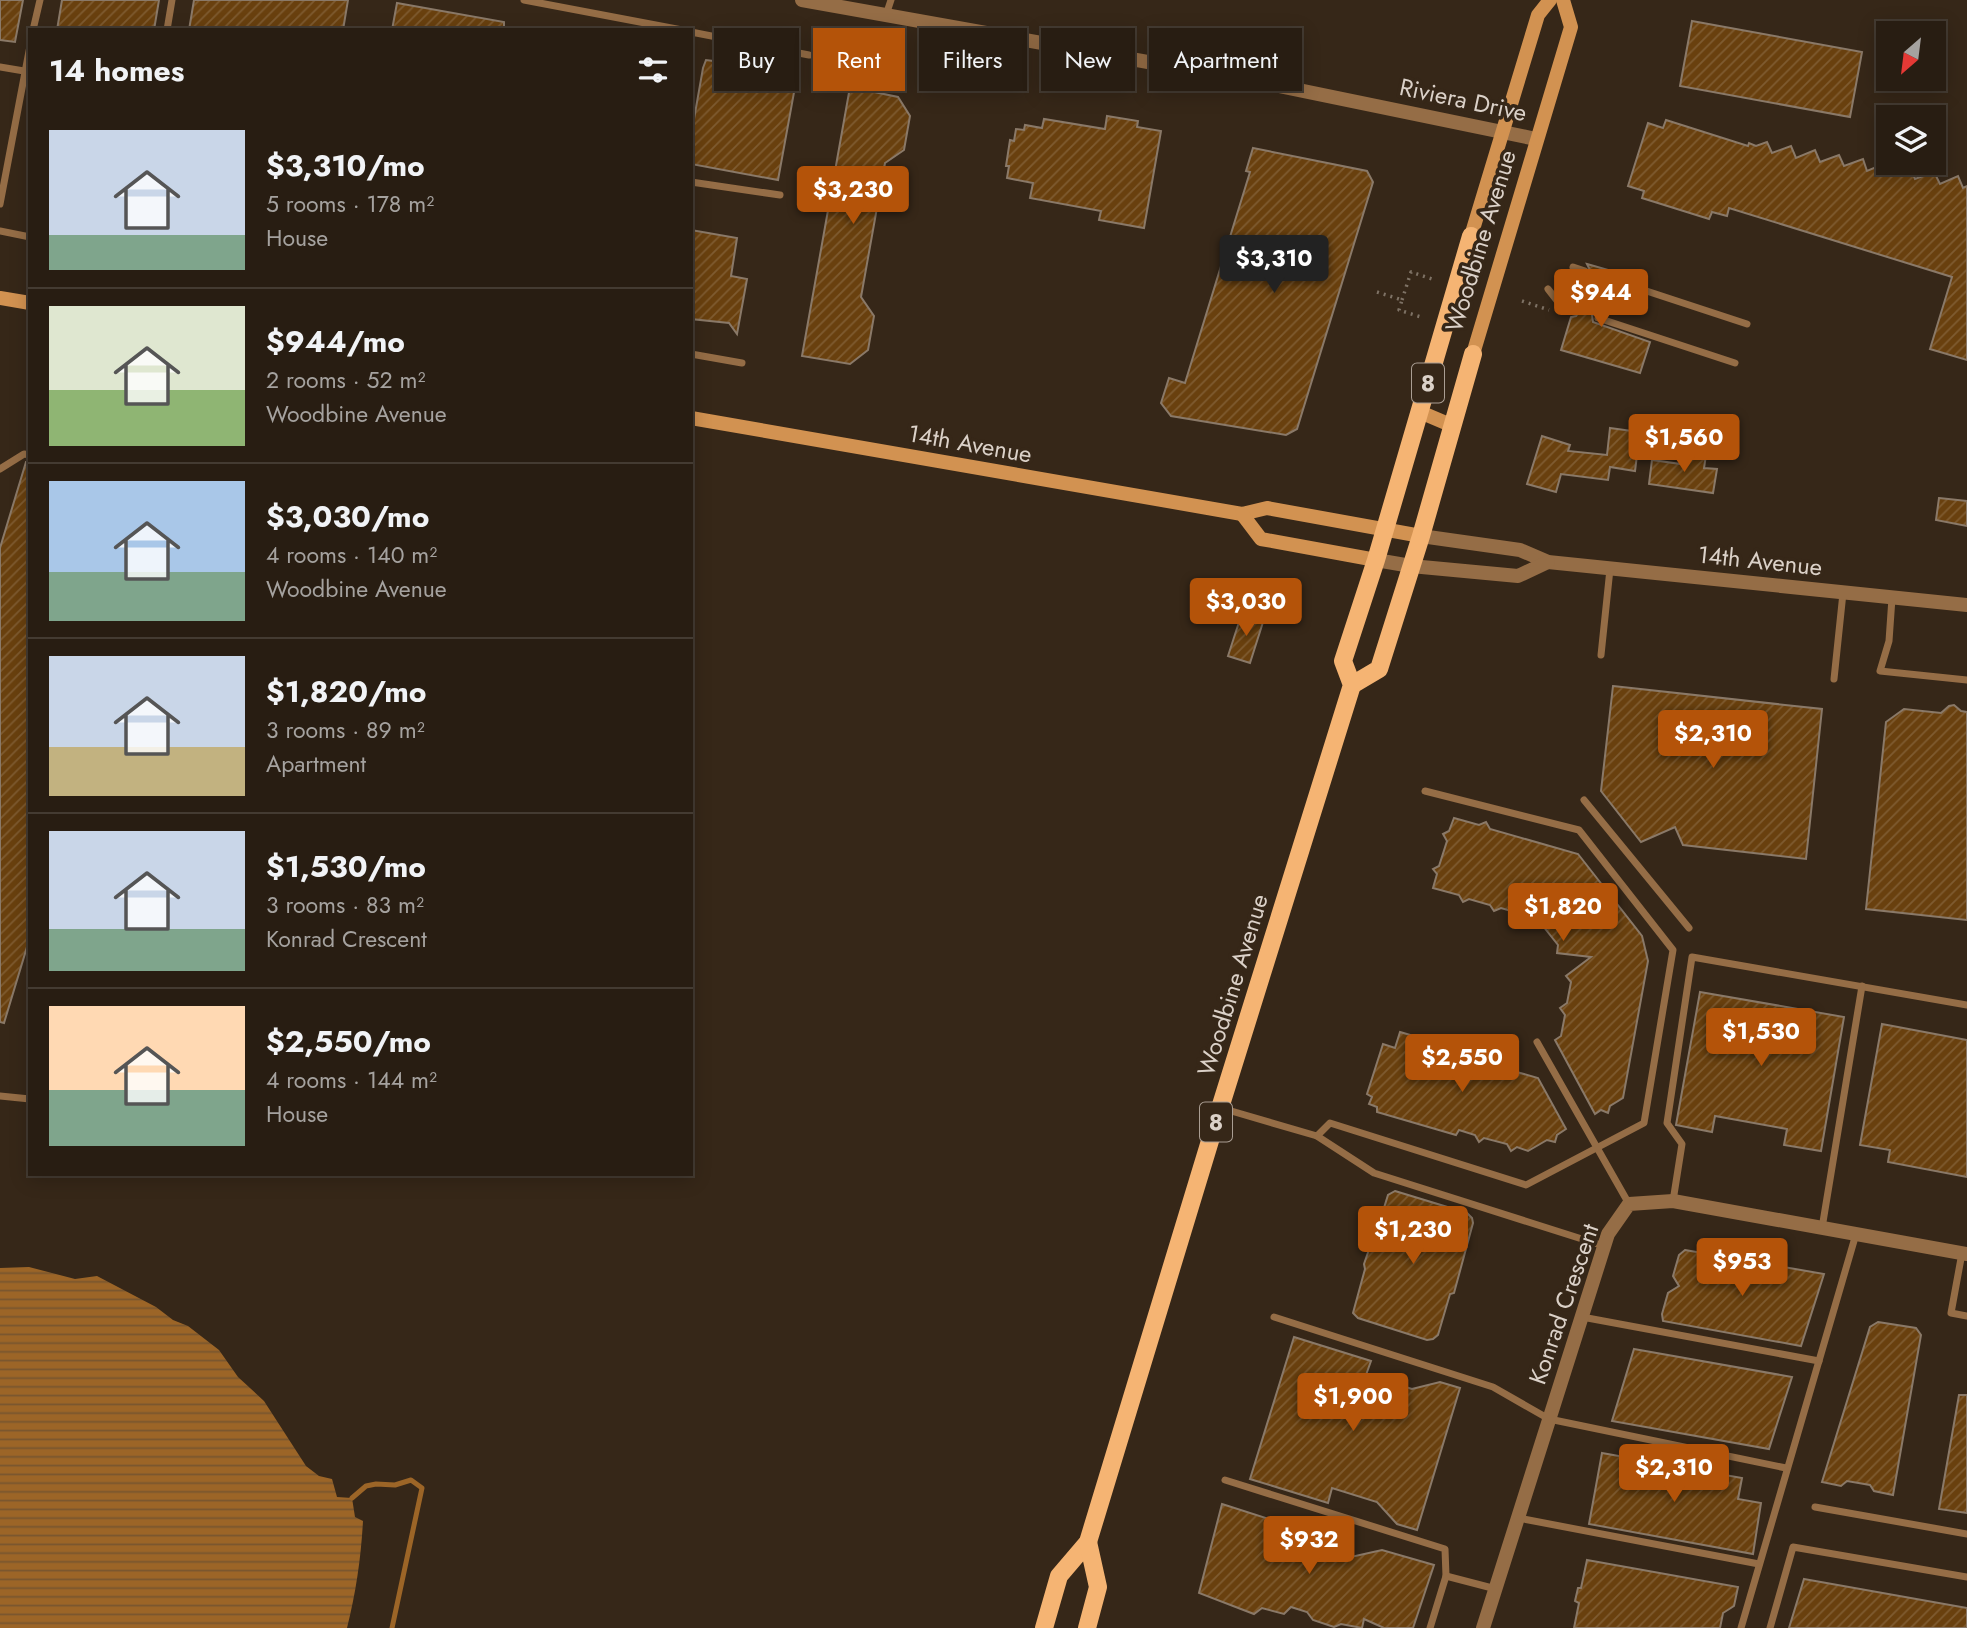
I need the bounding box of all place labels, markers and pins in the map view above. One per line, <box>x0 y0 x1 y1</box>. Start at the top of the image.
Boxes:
pin: $3,230 <box>796 166 910 226</box>
pin: $3,310 <box>1217 236 1331 295</box>
pin: $944 <box>1560 270 1642 329</box>
pin: $1,560 <box>1627 414 1741 474</box>
pin: $3,030 <box>1189 578 1303 638</box>
pin: $2,310 <box>1656 710 1770 770</box>
pin: $1,820 <box>1506 884 1620 943</box>
pin: $1,530 <box>1704 1009 1818 1068</box>
pin: $2,550 <box>1405 1034 1519 1094</box>
pin: $1,230 <box>1356 1206 1470 1266</box>
pin: $953 <box>1701 1238 1783 1298</box>
pin: $1,900 <box>1296 1374 1410 1433</box>
pin: $2,310 <box>1617 1444 1731 1504</box>
pin: $932 <box>1268 1516 1350 1576</box>

